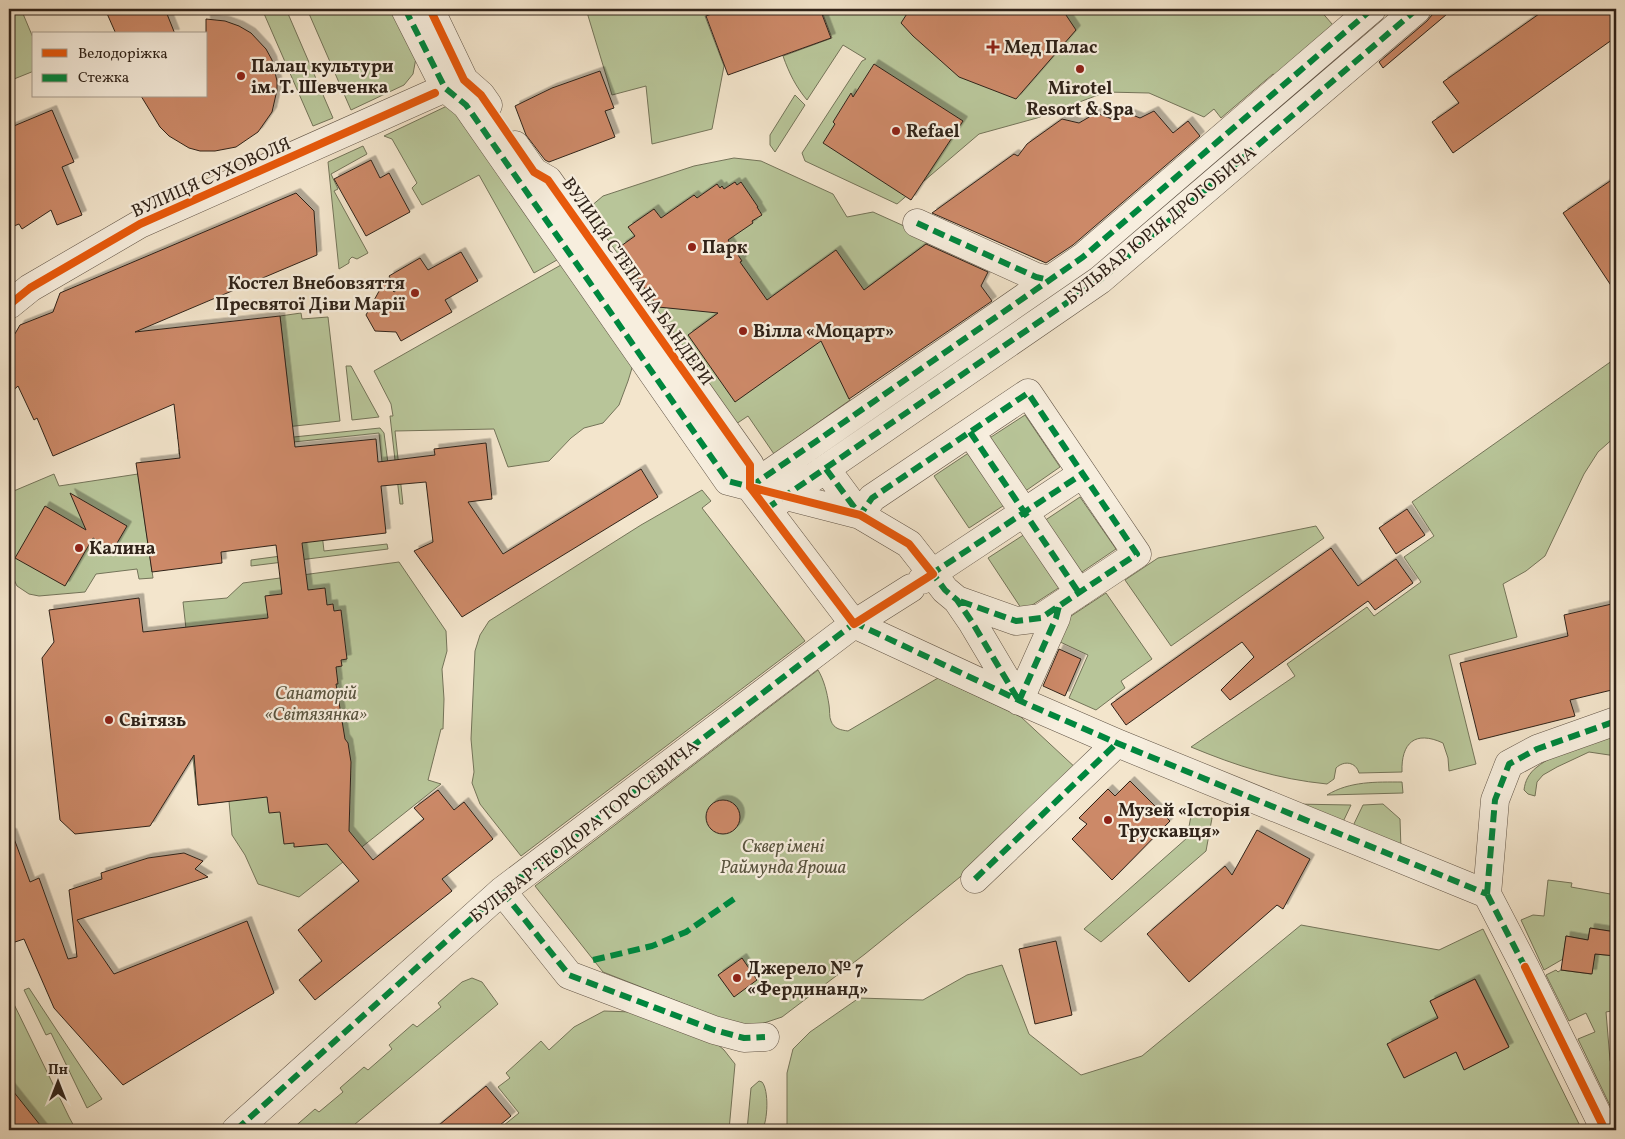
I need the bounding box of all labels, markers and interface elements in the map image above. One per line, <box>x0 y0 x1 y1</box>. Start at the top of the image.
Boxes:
legend <box>32 32 208 98</box>
place label: Мед Палас <box>1004 36 1097 61</box>
marker: Мед Палас <box>986 40 1000 54</box>
text: Велодоріжка <box>78 44 168 65</box>
place label: Палац культури ім. Т. Шевченка <box>251 55 394 101</box>
marker: Mirotel Resort & Spa <box>1074 63 1086 75</box>
text: Стежка <box>78 68 129 89</box>
marker: Палац культури ім. Т. Шевченка <box>235 70 247 82</box>
place label: Mirotel Resort & Spa <box>1026 77 1134 123</box>
place label: Refael <box>906 120 960 145</box>
marker: Refael <box>890 125 902 137</box>
street label: ВУЛИЦЯ СУХОВОЛЯ <box>128 132 295 225</box>
street label: БУЛЬВАР ЮРІЯ ДРОГОБИЧА <box>1060 141 1262 311</box>
street label: ВУЛИЦЯ СТЕПАНА БАНДЕРИ <box>555 173 718 391</box>
place label: Парк <box>702 236 748 261</box>
marker: Парк <box>686 241 698 253</box>
place label: Костел Внебовзяття Пресвятої Діви Марії <box>215 272 406 318</box>
marker: Костел Внебовзяття Пресвятої Діви Марії <box>409 287 421 299</box>
place label: Вілла «Моцарт» <box>753 320 894 345</box>
marker: Вілла «Моцарт» <box>737 325 749 337</box>
place label: Калина <box>89 537 156 562</box>
marker: Калина <box>73 542 85 554</box>
park label: Санаторій «Світязянка» <box>265 682 367 728</box>
place label: Світязь <box>119 709 186 734</box>
marker: Світязь <box>103 714 115 726</box>
street label: БУЛЬВАР ТЕОДОРА ТОРОСЕВИЧА <box>465 735 705 930</box>
place label: Музей «Історія Трускавця» <box>1118 799 1250 845</box>
marker: Музей «Історія Трускавця» <box>1102 814 1114 826</box>
park label: Сквер імені Раймунда Яроша <box>720 835 846 881</box>
place label: Джерело № 7 «Фердинанд» <box>747 957 868 1003</box>
marker: Джерело № 7 «Фердинанд» <box>731 972 743 984</box>
north arrow <box>32 1056 82 1106</box>
text: Пн <box>48 1061 68 1080</box>

